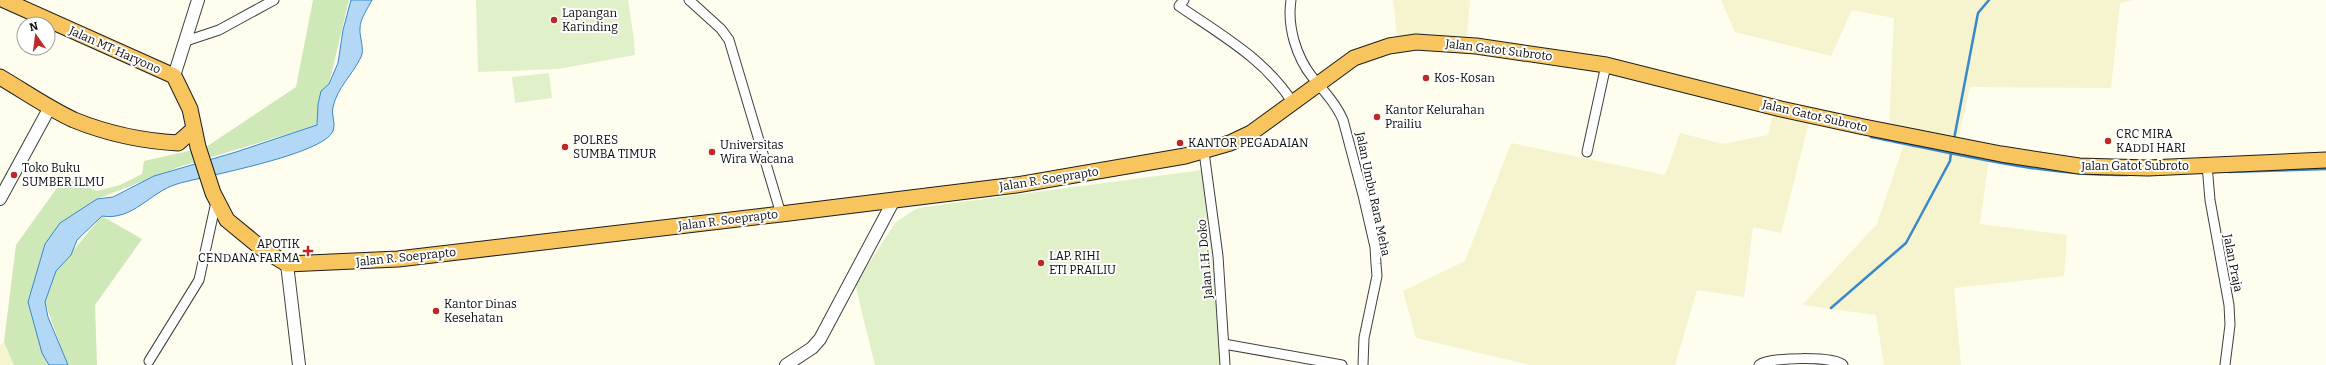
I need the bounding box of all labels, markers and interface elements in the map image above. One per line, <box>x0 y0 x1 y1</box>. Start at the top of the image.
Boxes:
place label: Lapangan Karinding <box>562 6 618 34</box>
marker: Lapangan Karinding <box>549 15 559 25</box>
north arrow <box>16 16 56 56</box>
text: N <box>28 19 40 34</box>
street label: Jalan MT Haryono <box>66 23 163 77</box>
street label: Jalan Gatot Subroto <box>1444 36 1553 64</box>
place label: Kos-Kosan <box>1434 71 1495 85</box>
marker: Kos-Kosan <box>1421 73 1431 83</box>
street label: Jalan Gatot Subroto <box>1760 97 1869 135</box>
place label: Kantor Kelurahan Prailiu <box>1385 103 1485 131</box>
marker: Kantor Kelurahan Prailiu <box>1372 112 1382 122</box>
place label: CRC MIRA KADDI HARI <box>2116 127 2186 155</box>
street label: Jalan Umbu Rara Meha <box>1353 130 1393 258</box>
place label: POLRES SUMBA TIMUR <box>573 133 656 161</box>
place label: KANTOR PEGADAIAN <box>1188 136 1309 150</box>
marker: CRC MIRA KADDI HARI <box>2103 136 2113 146</box>
place label: Universitas Wira Wacana <box>720 138 794 166</box>
marker: KANTOR PEGADAIAN <box>1175 138 1185 148</box>
marker: POLRES SUMBA TIMUR <box>560 142 570 152</box>
marker: Universitas Wira Wacana <box>707 147 717 157</box>
street label: Jalan Gatot Subroto <box>2080 159 2189 173</box>
place label: Toko Buku SUMBER ILMU <box>22 161 104 189</box>
street label: Jalan R. Soeprapto <box>997 164 1100 194</box>
marker: Toko Buku SUMBER ILMU <box>9 170 19 180</box>
street label: Jalan R. Soeprapto <box>676 207 779 233</box>
street label: Jalan I.H. Doko <box>1195 218 1216 301</box>
street label: Jalan Praja <box>2220 232 2246 293</box>
place label: APOTIK CENDANA FARMA <box>198 237 300 265</box>
street label: Jalan R. Soeprapto <box>354 245 457 269</box>
marker: APOTIK CENDANA FARMA <box>303 246 313 256</box>
place label: LAP. RIHI ETI PRAILIU <box>1049 249 1116 277</box>
marker: LAP. RIHI ETI PRAILIU <box>1036 258 1046 268</box>
place label: Kantor Dinas Kesehatan <box>444 297 517 325</box>
marker: Kantor Dinas Kesehatan <box>431 306 441 316</box>

